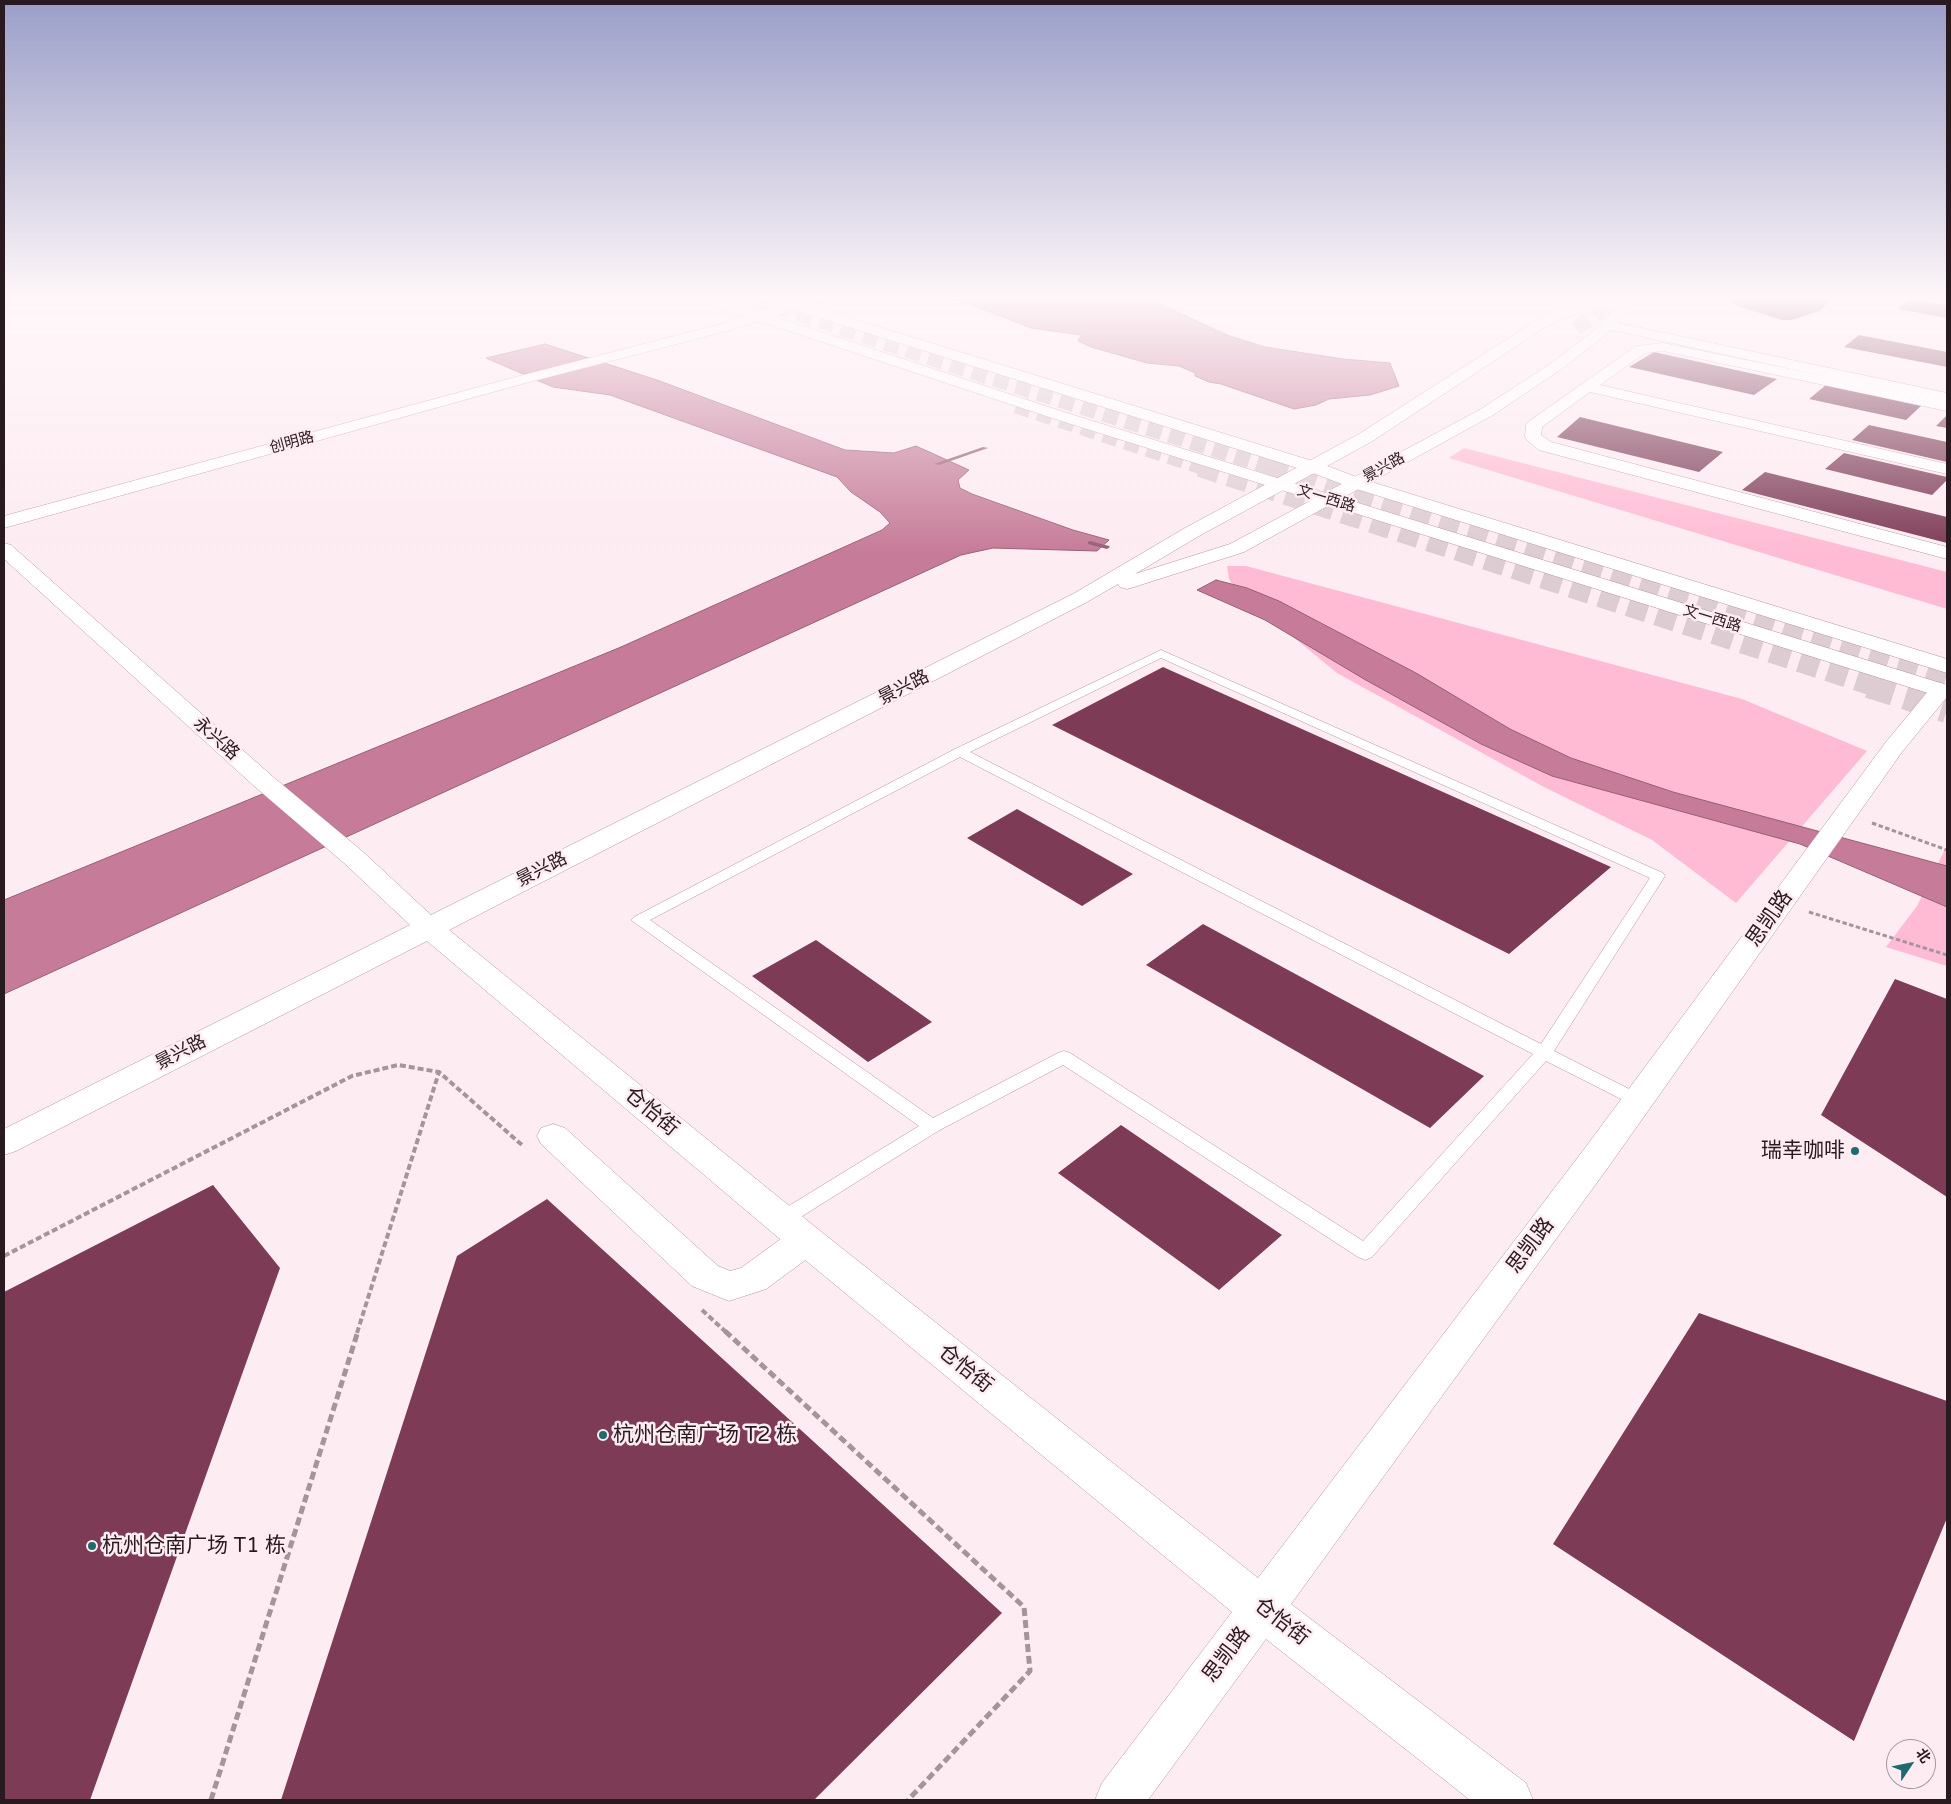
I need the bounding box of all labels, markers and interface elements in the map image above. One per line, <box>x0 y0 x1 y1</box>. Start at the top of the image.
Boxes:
street label: 创明路 <box>268 428 316 458</box>
street label: 景兴路 <box>1360 449 1408 487</box>
street label: 文一西路 <box>1295 482 1357 516</box>
street label: 文一西路 <box>1681 602 1743 636</box>
street label: 景兴路 <box>875 666 933 710</box>
street label: 永兴路 <box>189 713 243 765</box>
street label: 景兴路 <box>513 848 571 892</box>
street label: 思凯路 <box>1742 886 1798 952</box>
street label: 景兴路 <box>152 1031 210 1075</box>
street label: 仓怡街 <box>619 1082 683 1142</box>
place label: 瑞幸咖啡 <box>1761 1138 1845 1164</box>
marker: 瑞幸咖啡 <box>1849 1145 1861 1157</box>
street label: 思凯路 <box>1502 1213 1560 1279</box>
street label: 仓怡街 <box>933 1339 997 1399</box>
place label: 杭州仓南广场 T2 栋 <box>613 1422 797 1448</box>
marker: 杭州仓南广场 T2 栋 <box>597 1429 609 1441</box>
place label: 杭州仓南广场 T1 栋 <box>102 1533 286 1559</box>
marker: 杭州仓南广场 T1 栋 <box>86 1540 98 1552</box>
street label: 仓怡街 <box>1248 1593 1314 1651</box>
street label: 思凯路 <box>1198 1622 1256 1688</box>
north arrow <box>1886 1739 1936 1789</box>
text: 北 <box>1912 1745 1934 1766</box>

